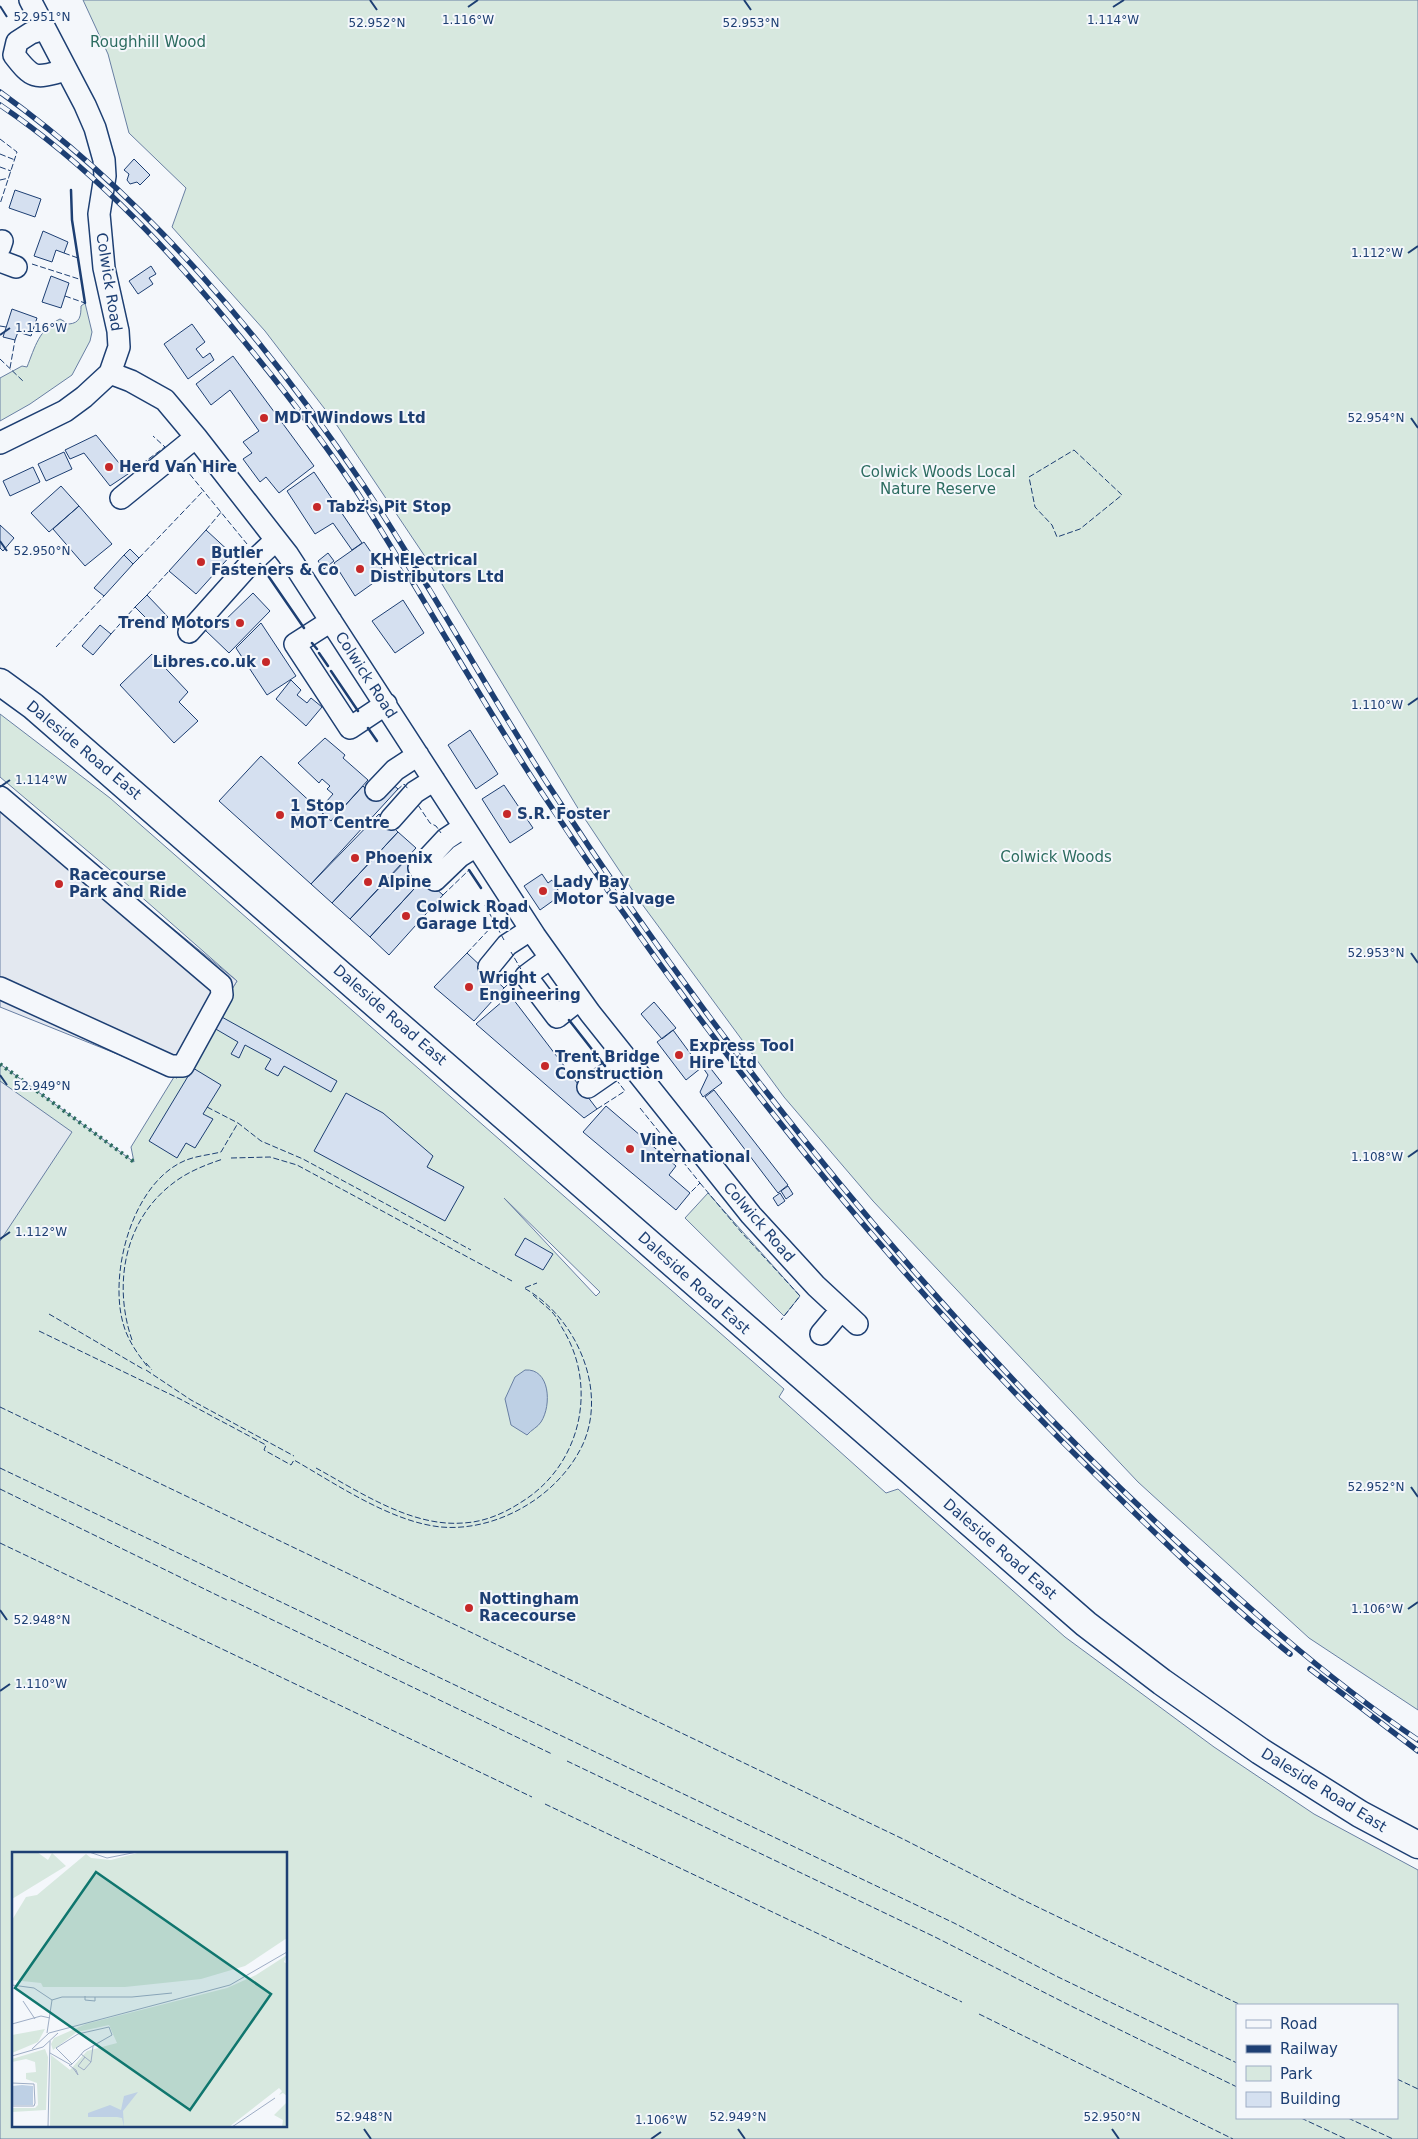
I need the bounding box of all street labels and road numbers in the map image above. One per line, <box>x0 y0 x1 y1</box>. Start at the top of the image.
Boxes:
street label: Colwick Road <box>92 231 126 333</box>
street label: Colwick Road <box>331 628 401 722</box>
street label: Daleside Road East <box>23 697 145 803</box>
street label: Daleside Road East <box>330 961 450 1069</box>
street label: Colwick Road <box>720 1179 798 1265</box>
street label: Daleside Road East <box>634 1228 754 1338</box>
street label: Daleside Road East <box>940 1495 1060 1603</box>
street label: Daleside Road East <box>1258 1744 1390 1836</box>

